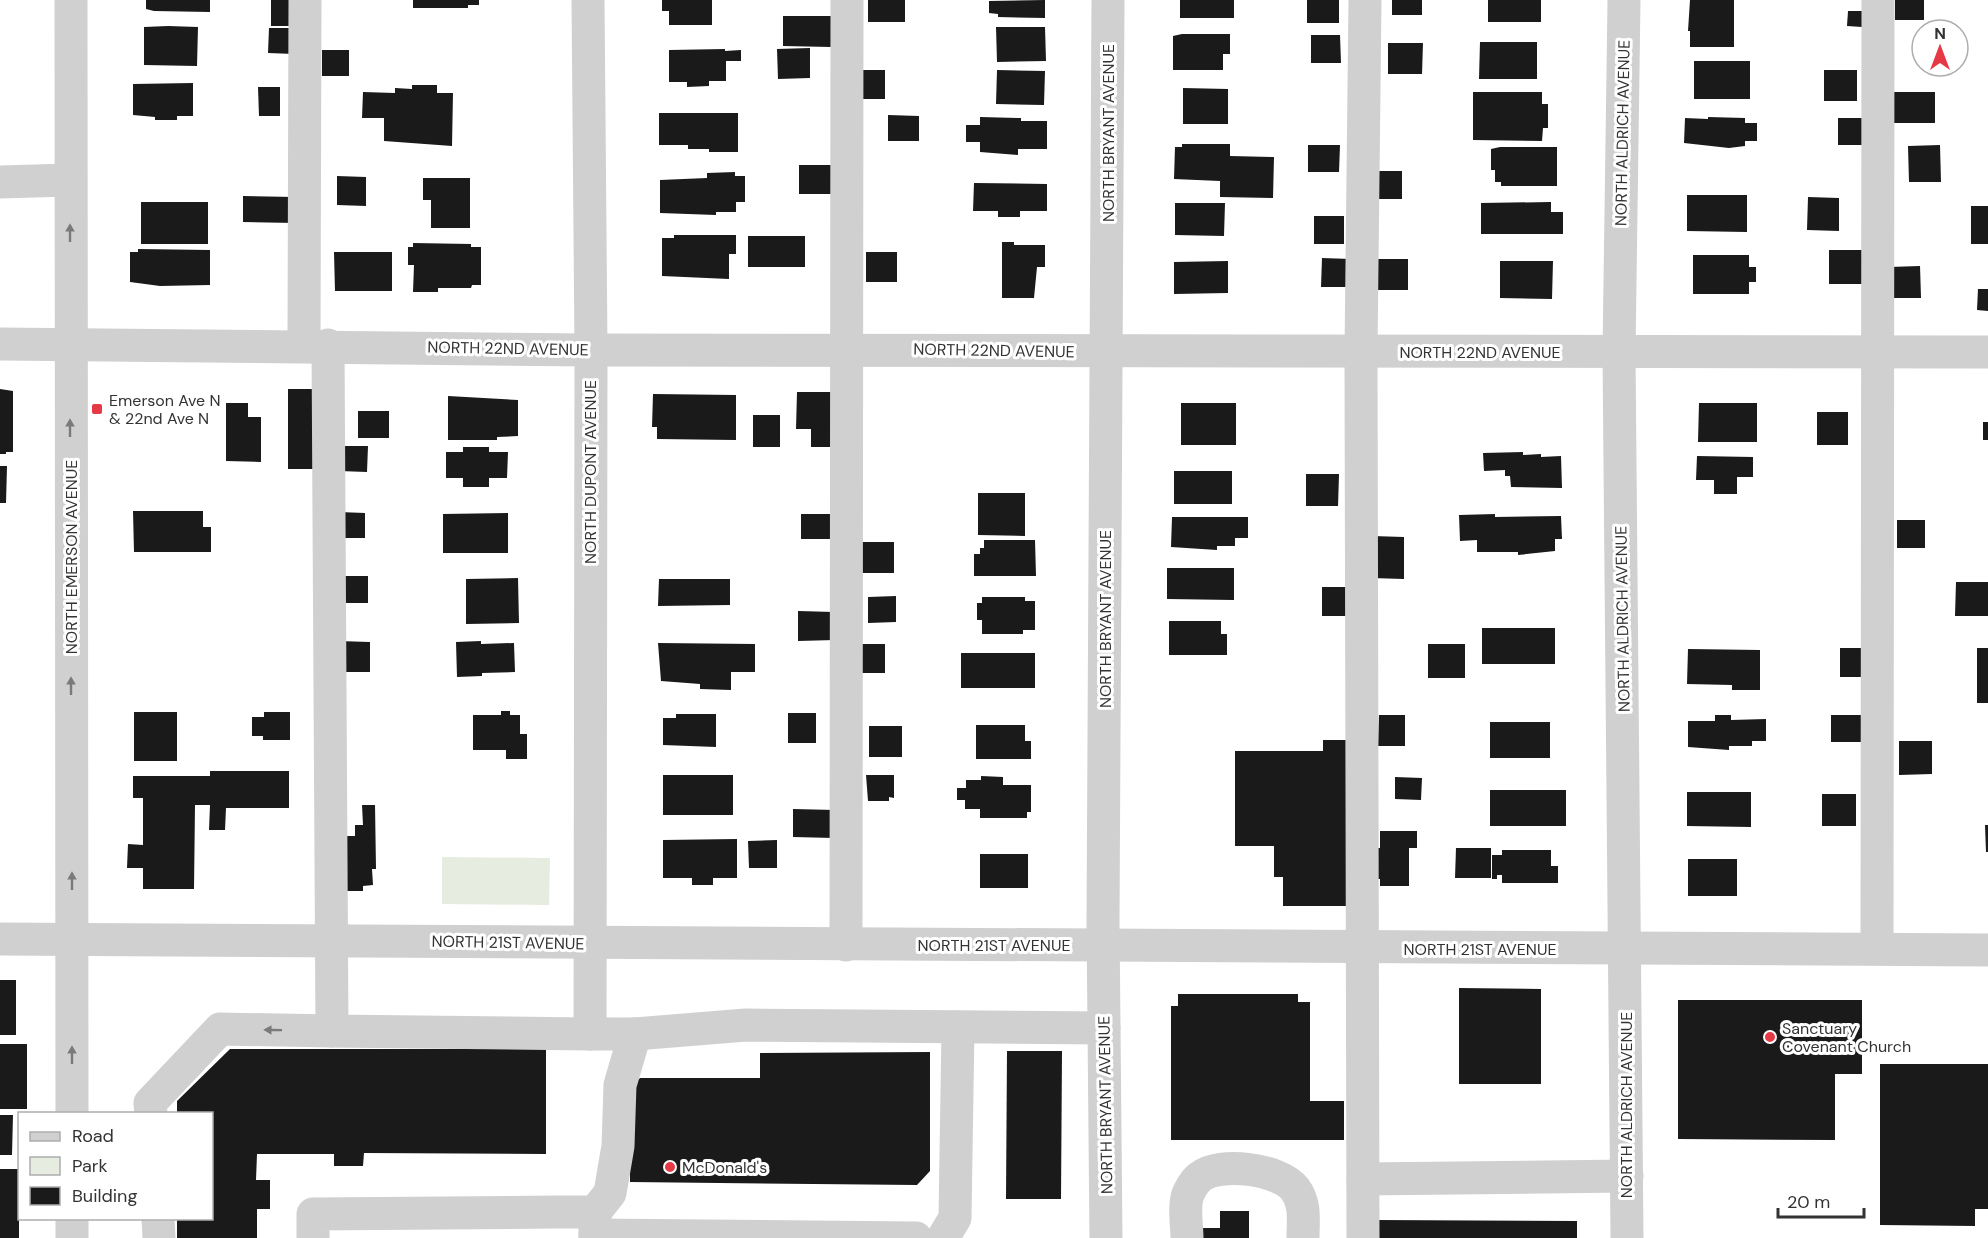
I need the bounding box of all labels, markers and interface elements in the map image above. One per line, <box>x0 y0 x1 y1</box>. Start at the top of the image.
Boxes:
north arrow <box>1910 18 1970 78</box>
text: N <box>1934 23 1946 44</box>
street label: NORTH ALDRICH AVENUE <box>1610 40 1635 226</box>
street label: NORTH BRYANT AVENUE <box>1098 44 1119 222</box>
one-way arrow <box>65 223 75 242</box>
street label: NORTH 22ND AVENUE <box>427 337 589 360</box>
street label: NORTH 22ND AVENUE <box>913 339 1075 362</box>
street label: NORTH 22ND AVENUE <box>1399 342 1561 363</box>
street label: NORTH DUPONT AVENUE <box>580 380 601 564</box>
place label: Emerson Ave N & 22nd Ave N <box>109 390 221 429</box>
marker: Emerson Ave N & 22nd Ave N <box>90 402 104 416</box>
one-way arrow <box>65 418 75 437</box>
street label: NORTH EMERSON AVENUE <box>61 460 82 654</box>
street label: NORTH ALDRICH AVENUE <box>1610 526 1635 712</box>
street label: NORTH BRYANT AVENUE <box>1095 530 1116 708</box>
one-way arrow <box>67 676 76 695</box>
one-way arrow <box>67 871 77 890</box>
street label: NORTH 21ST AVENUE <box>431 931 585 954</box>
street label: NORTH 21ST AVENUE <box>918 935 1070 956</box>
street label: NORTH 21ST AVENUE <box>1404 939 1556 960</box>
street label: NORTH ALDRICH AVENUE <box>1616 1012 1637 1198</box>
street label: NORTH BRYANT AVENUE <box>1093 1016 1118 1194</box>
place label: Sanctuary Covenant Church <box>1782 1018 1911 1057</box>
one-way arrow <box>264 1025 283 1035</box>
marker: Sanctuary Covenant Church <box>1763 1030 1777 1044</box>
one-way arrow <box>67 1046 77 1065</box>
legend <box>18 1112 213 1220</box>
text: Road <box>72 1124 114 1148</box>
text: Park <box>72 1154 108 1178</box>
place label: McDonald's <box>682 1157 767 1178</box>
marker: McDonald's <box>663 1160 677 1174</box>
scale bar <box>1778 1181 1864 1219</box>
text: Building <box>72 1184 137 1208</box>
text: 20 m <box>1787 1190 1830 1214</box>

